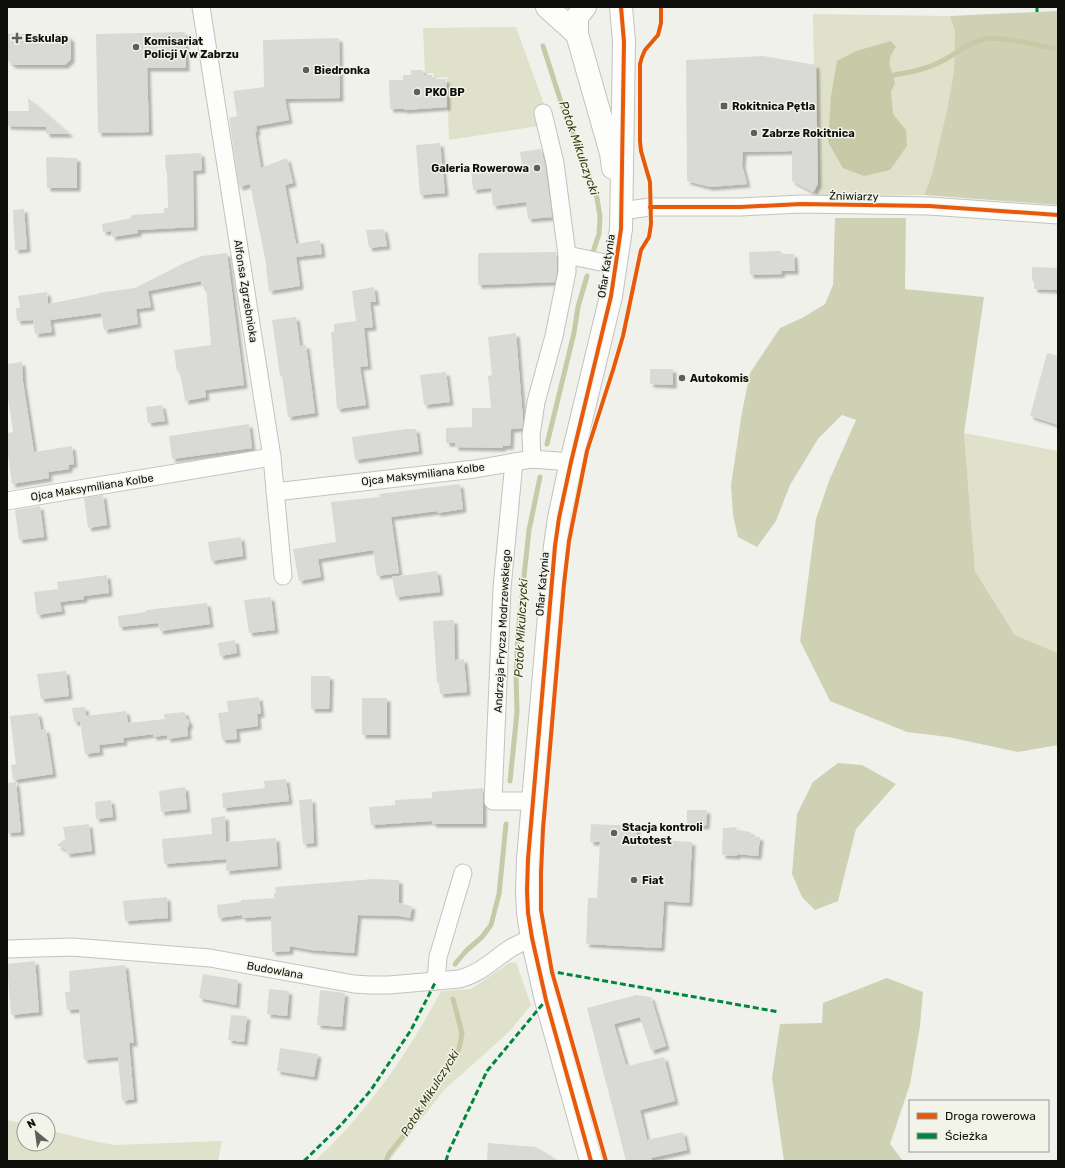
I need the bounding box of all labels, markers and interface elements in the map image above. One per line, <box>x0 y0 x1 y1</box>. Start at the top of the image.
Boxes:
place label: Eskulap <box>25 32 68 45</box>
marker: Eskulap <box>12 33 22 43</box>
place label: Komisariat Policji V w Zabrzu <box>144 35 239 61</box>
marker: Komisariat Policji V w Zabrzu <box>131 42 141 52</box>
place label: Biedronka <box>314 64 370 77</box>
marker: Biedronka <box>301 65 311 75</box>
place label: PKO BP <box>425 86 465 99</box>
marker: PKO BP <box>412 87 422 97</box>
water label: Potok Mikulczycki <box>556 99 602 198</box>
place label: Rokitnica Pętla <box>732 100 815 113</box>
marker: Rokitnica Pętla <box>719 101 729 111</box>
place label: Zabrze Rokitnica <box>762 127 855 140</box>
marker: Zabrze Rokitnica <box>749 128 759 138</box>
place label: Galeria Rowerowa <box>431 162 529 175</box>
marker: Galeria Rowerowa <box>532 163 542 173</box>
street label: Żniwiarzy <box>829 189 879 203</box>
street label: Ofiar Katynia <box>595 233 618 299</box>
street label: Alfonsa Zgrzebnioka <box>231 239 260 344</box>
place label: Autokomis <box>690 372 749 385</box>
marker: Autokomis <box>677 373 687 383</box>
street label: Ojca Maksymiliana Kolbe <box>361 460 485 489</box>
street label: Ojca Maksymiliana Kolbe <box>30 471 154 504</box>
street label: Andrzeja Frycza Modrzewskiego <box>492 549 513 713</box>
street label: Ofiar Katynia <box>533 551 552 617</box>
water label: Potok Mikulczycki <box>511 577 531 678</box>
place label: Stacja kontroli Autotest <box>622 821 703 847</box>
marker: Stacja kontroli Autotest <box>609 828 619 838</box>
place label: Fiat <box>642 874 664 887</box>
marker: Fiat <box>629 875 639 885</box>
street label: Budowlana <box>246 959 304 982</box>
water label: Potok Mikulczycki <box>398 1047 463 1139</box>
legend <box>909 1100 1049 1152</box>
text: Droga rowerowa <box>945 1109 1036 1123</box>
north arrow <box>16 1112 56 1152</box>
text: N <box>25 1116 38 1131</box>
text: Ścieżka <box>945 1129 988 1143</box>

